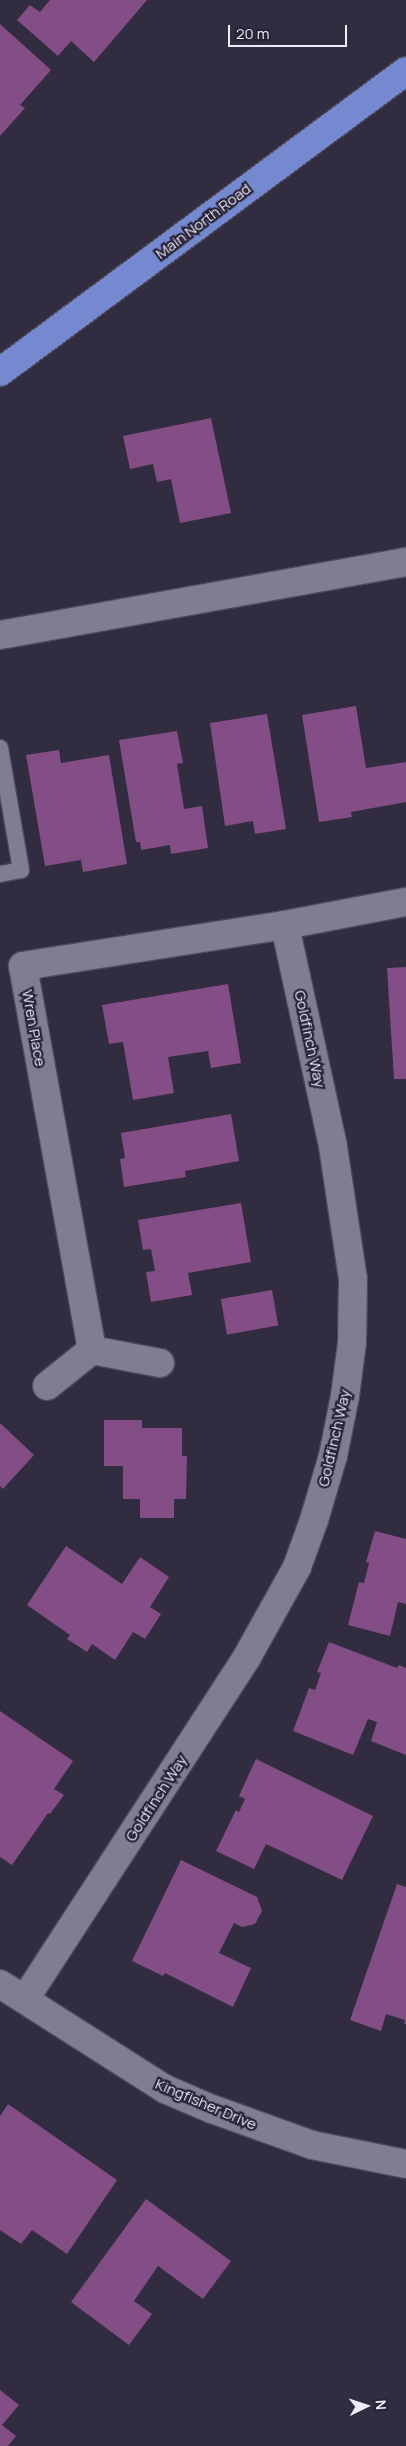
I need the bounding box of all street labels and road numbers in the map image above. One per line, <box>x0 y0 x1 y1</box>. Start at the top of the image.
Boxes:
street label: Main North Road <box>152 179 254 263</box>
street label: Wren Place <box>18 988 50 1068</box>
street label: Goldfinch Way <box>291 989 329 1089</box>
street label: Goldfinch Way <box>314 1388 354 1488</box>
street label: Goldfinch Way <box>121 1752 191 1844</box>
street label: Kingfisher Drive <box>153 2075 259 2133</box>

